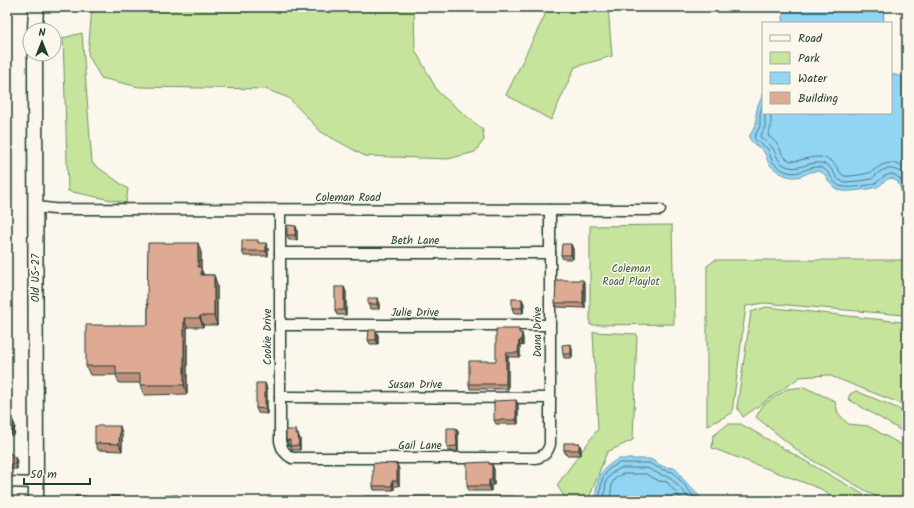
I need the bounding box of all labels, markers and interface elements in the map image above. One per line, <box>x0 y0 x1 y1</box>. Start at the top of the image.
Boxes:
north arrow <box>22 22 62 62</box>
legend <box>762 22 892 114</box>
text: N <box>39 24 46 42</box>
text: Road <box>798 29 823 48</box>
text: Park <box>798 49 820 68</box>
text: Water <box>798 69 828 88</box>
text: Building <box>798 89 838 108</box>
street label: Coleman Road <box>315 189 381 207</box>
street label: Beth Lane <box>391 232 439 250</box>
street label: Old US-27 <box>27 253 45 302</box>
park label: Coleman Road Playlot <box>602 260 660 291</box>
street label: Julie Drive <box>391 304 439 322</box>
street label: Dana Drive <box>529 307 547 357</box>
street label: Cookie Drive <box>259 309 277 365</box>
street label: Susan Drive <box>388 376 442 394</box>
street label: Gail Lane <box>398 437 442 455</box>
scale bar <box>24 460 90 486</box>
text: 50 m <box>30 465 57 484</box>

